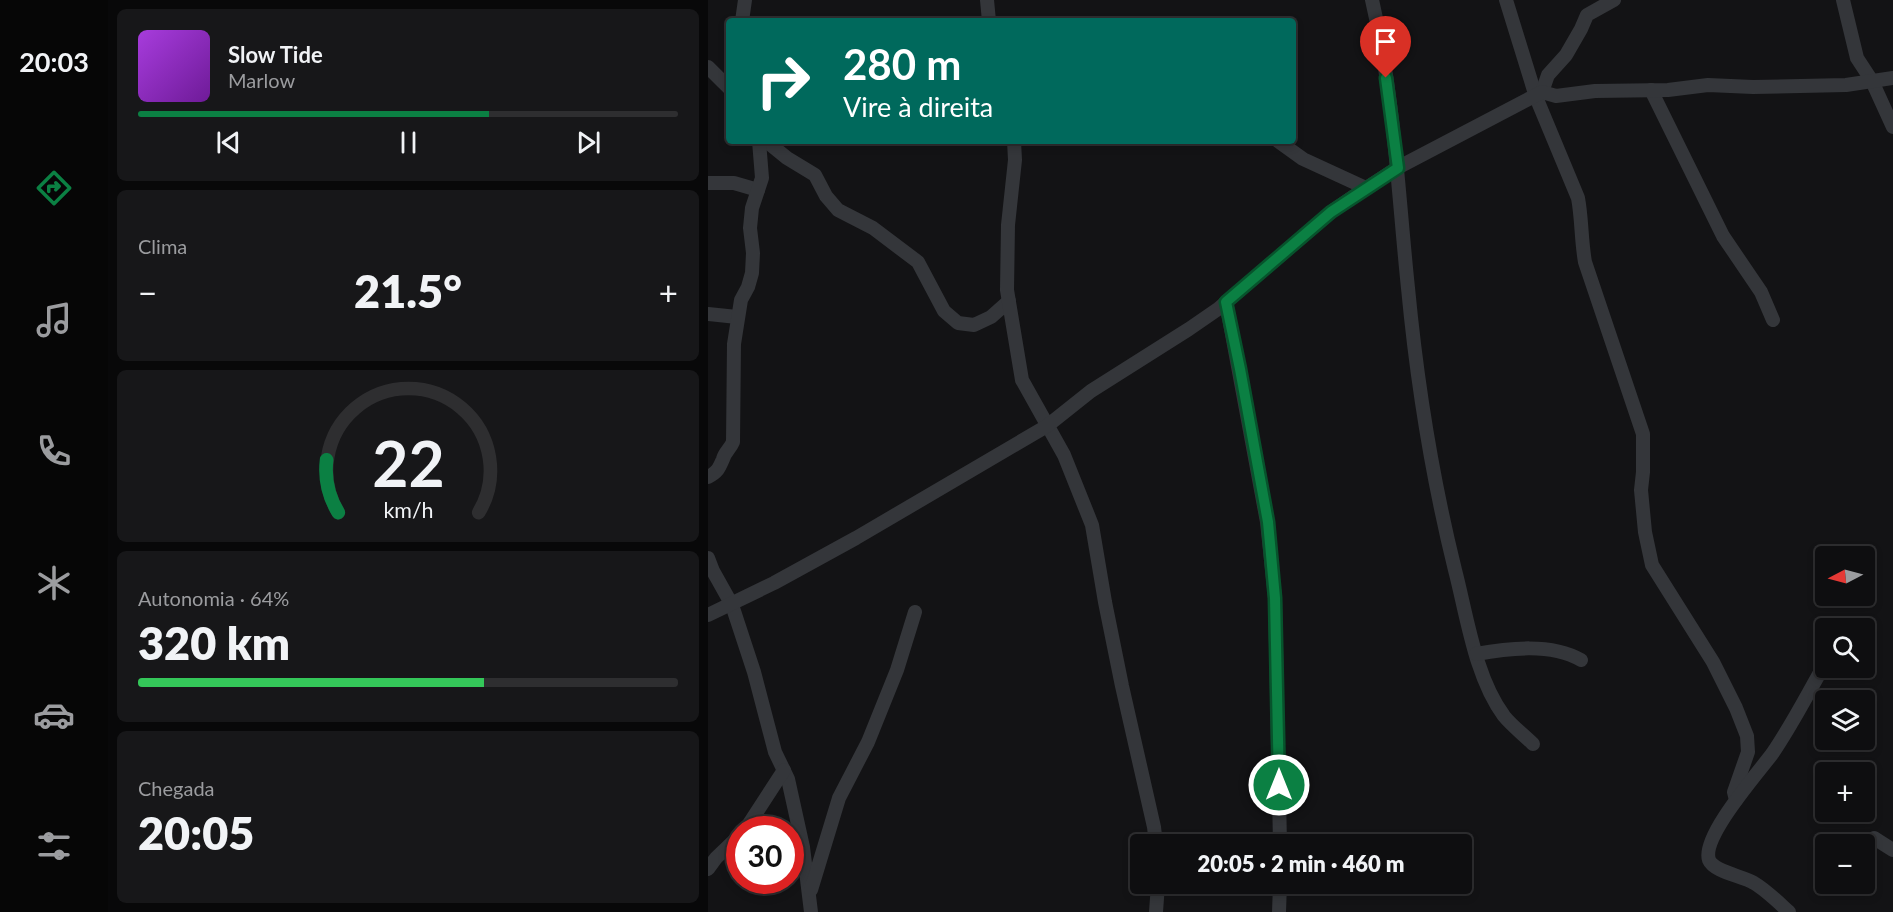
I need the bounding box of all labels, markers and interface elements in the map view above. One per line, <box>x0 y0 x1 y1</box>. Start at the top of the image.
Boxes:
pin <box>1360 16 1411 78</box>
icon: arrive <box>1369 25 1402 58</box>
text: 280 m <box>843 39 961 89</box>
text: Slow Tide <box>228 41 323 68</box>
icon: right <box>744 42 822 120</box>
text: 20:03 <box>19 45 89 78</box>
text: Marlow <box>228 68 295 92</box>
text: Vire à direita <box>843 90 993 123</box>
icon: previous <box>212 126 245 159</box>
icon: pause <box>392 126 425 159</box>
icon: next <box>572 126 605 159</box>
icon: directions <box>33 167 75 209</box>
text: Clima <box>138 234 187 258</box>
text: 21.5° <box>354 264 462 318</box>
text: − <box>138 272 157 312</box>
text: + <box>659 272 678 312</box>
icon: music <box>33 299 75 341</box>
text: 22 <box>372 425 444 500</box>
icon: phone <box>33 430 75 472</box>
text: km/h <box>383 497 433 523</box>
north arrow <box>1815 546 1875 606</box>
map controls <box>1815 546 1875 894</box>
icon: climate <box>33 562 75 604</box>
text: Autonomia · 64% <box>138 586 289 610</box>
text: 320 km <box>138 616 290 670</box>
button: search <box>1815 618 1875 678</box>
button: layers <box>1815 690 1875 750</box>
icon: car <box>33 694 75 736</box>
position arrow <box>1247 753 1311 817</box>
button: + <box>1815 762 1875 822</box>
text: Chegada <box>138 776 215 800</box>
text: 20:05 <box>138 806 254 860</box>
speed limit sign: 30 <box>726 816 804 894</box>
icon: filters <box>33 825 75 867</box>
button: − <box>1815 834 1875 894</box>
text: 20:05 · 2 min · 460 m <box>1198 850 1404 877</box>

